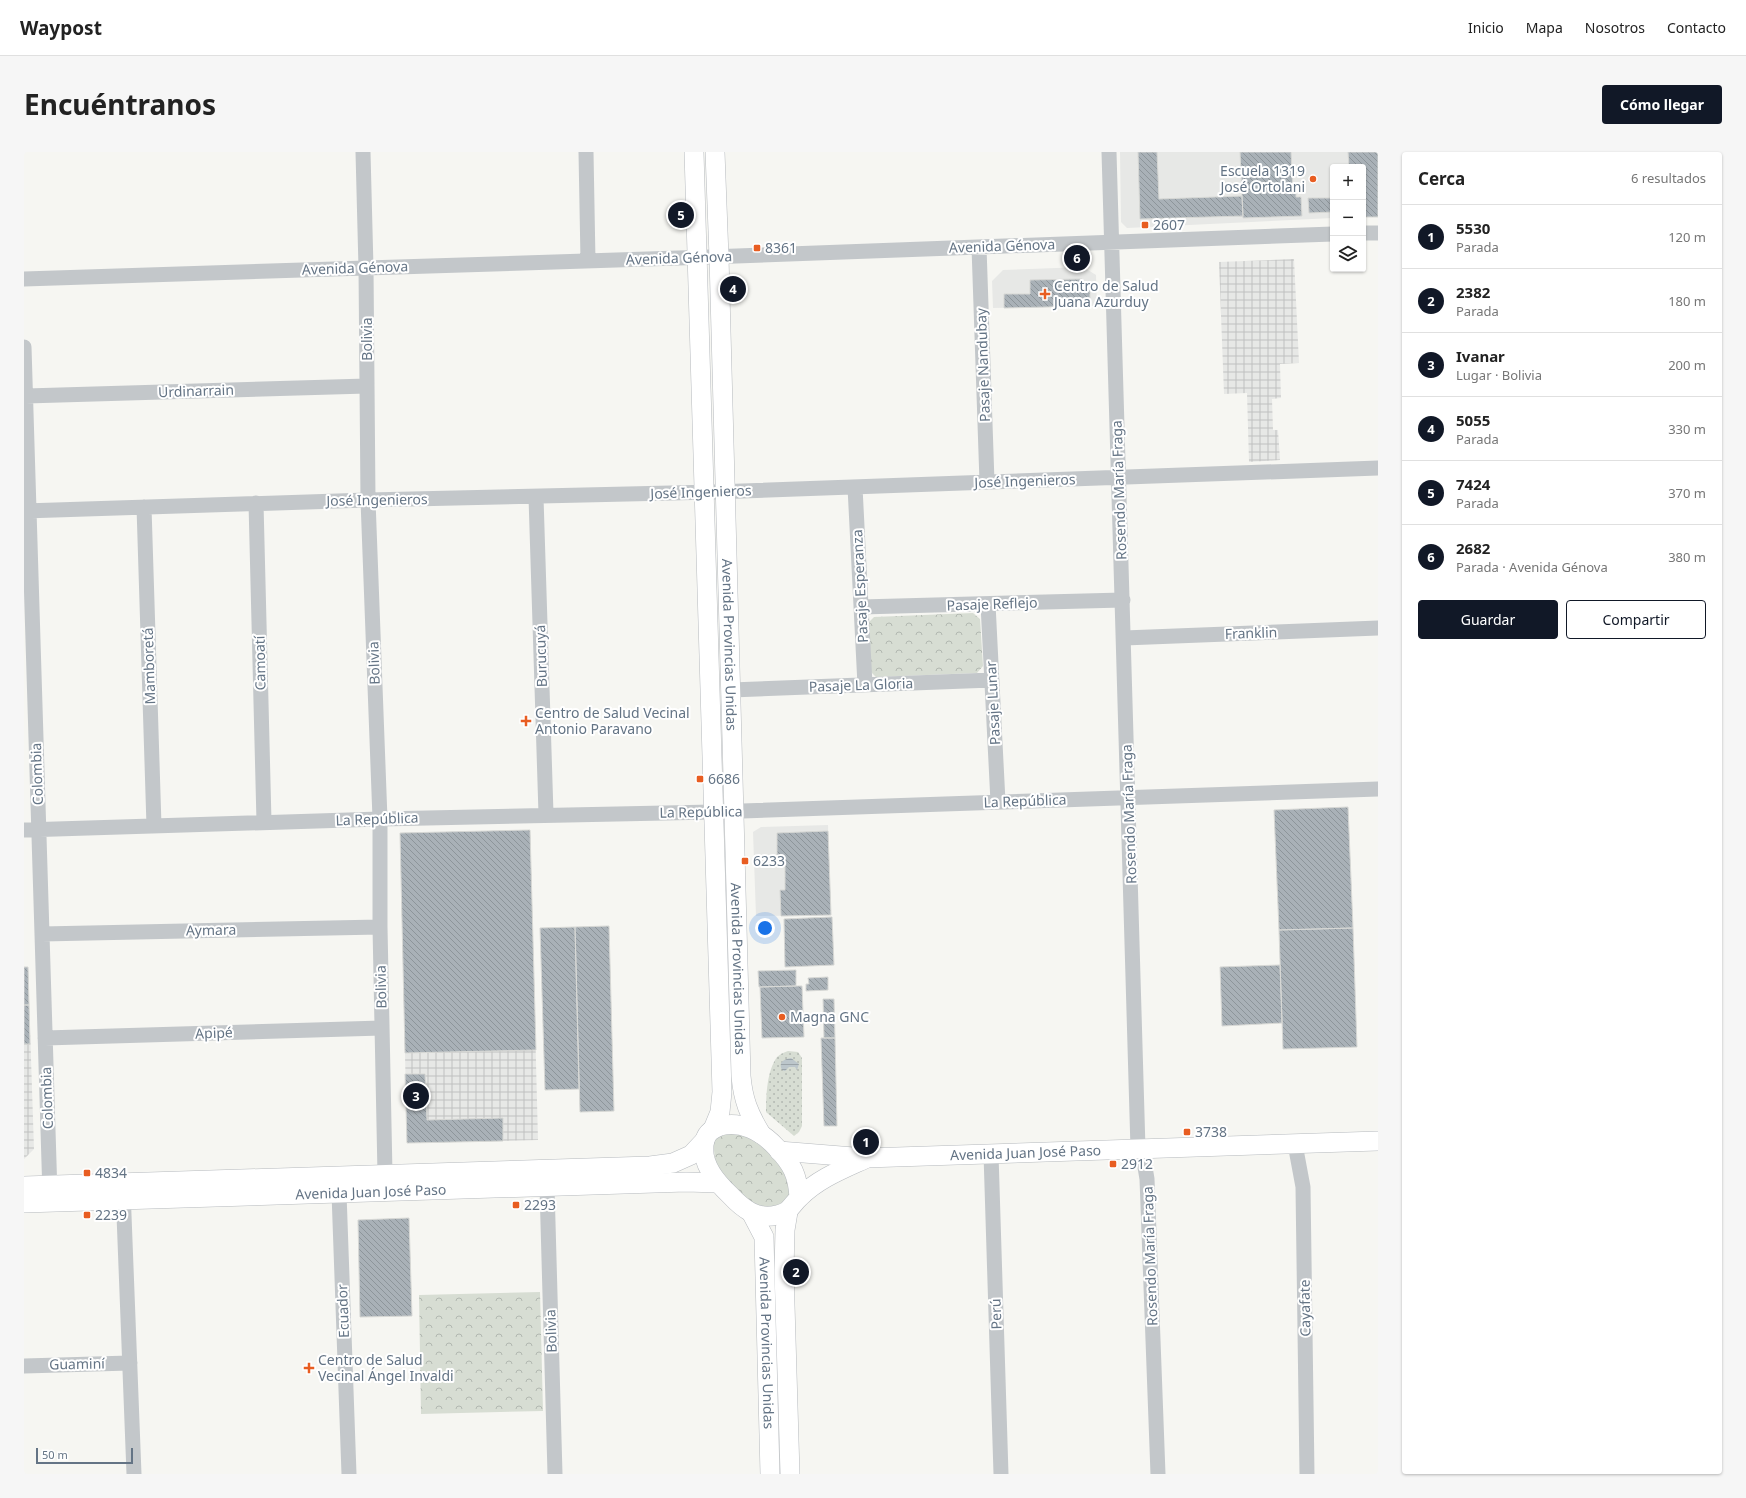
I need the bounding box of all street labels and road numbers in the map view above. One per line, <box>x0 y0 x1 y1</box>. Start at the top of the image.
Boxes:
street label: Avenida Génova <box>949 234 1055 257</box>
street label: Avenida Génova <box>626 246 732 269</box>
street label: Avenida Génova <box>302 256 408 279</box>
street label: Pasaje Nandubay <box>971 307 994 422</box>
street label: Bolivia <box>357 317 376 361</box>
street label: Urdinarrain <box>158 380 234 401</box>
street label: Rosendo María Fraga <box>1107 420 1130 560</box>
street label: José Ingenieros <box>972 469 1076 492</box>
street label: José Ingenieros <box>648 480 752 503</box>
street label: José Ingenieros <box>324 489 428 510</box>
street label: Pasaje Esperanza <box>847 529 872 643</box>
street label: Avenida Provincias Unidas <box>718 558 742 731</box>
street label: Pasaje Reflejo <box>946 592 1038 615</box>
street label: Franklin <box>1224 622 1278 643</box>
street label: Burucuyá <box>530 624 551 688</box>
street label: Mamboretá <box>138 627 159 705</box>
street label: Camoatí <box>250 635 269 691</box>
street label: Bolivia <box>363 641 384 685</box>
street label: Pasaje Lunar <box>981 660 1004 746</box>
street label: Pasaje La Gloria <box>808 673 913 696</box>
street label: Colombia <box>26 742 47 806</box>
street label: Rosendo María Fraga <box>1117 744 1140 884</box>
street label: La República <box>983 790 1067 811</box>
street label: La República <box>659 801 743 822</box>
street label: La República <box>335 808 419 829</box>
street label: Avenida Provincias Unidas <box>727 882 750 1055</box>
street label: Aymara <box>186 920 236 939</box>
street label: Bolivia <box>371 965 390 1009</box>
street label: Apipé <box>195 1022 233 1043</box>
street label: Colombia <box>36 1066 57 1130</box>
street label: Avenida Juan José Paso <box>950 1140 1101 1164</box>
street label: Avenida Juan José Paso <box>295 1180 447 1203</box>
street label: Rosendo María Fraga <box>1138 1186 1161 1326</box>
street label: Avenida Provincias Unidas <box>756 1257 779 1430</box>
street label: Cayafate <box>1294 1279 1314 1337</box>
street label: Ecuador <box>332 1284 353 1338</box>
street label: Perú <box>985 1298 1006 1330</box>
street label: Bolivia <box>540 1309 561 1353</box>
street label: Guaminí <box>49 1354 105 1373</box>

